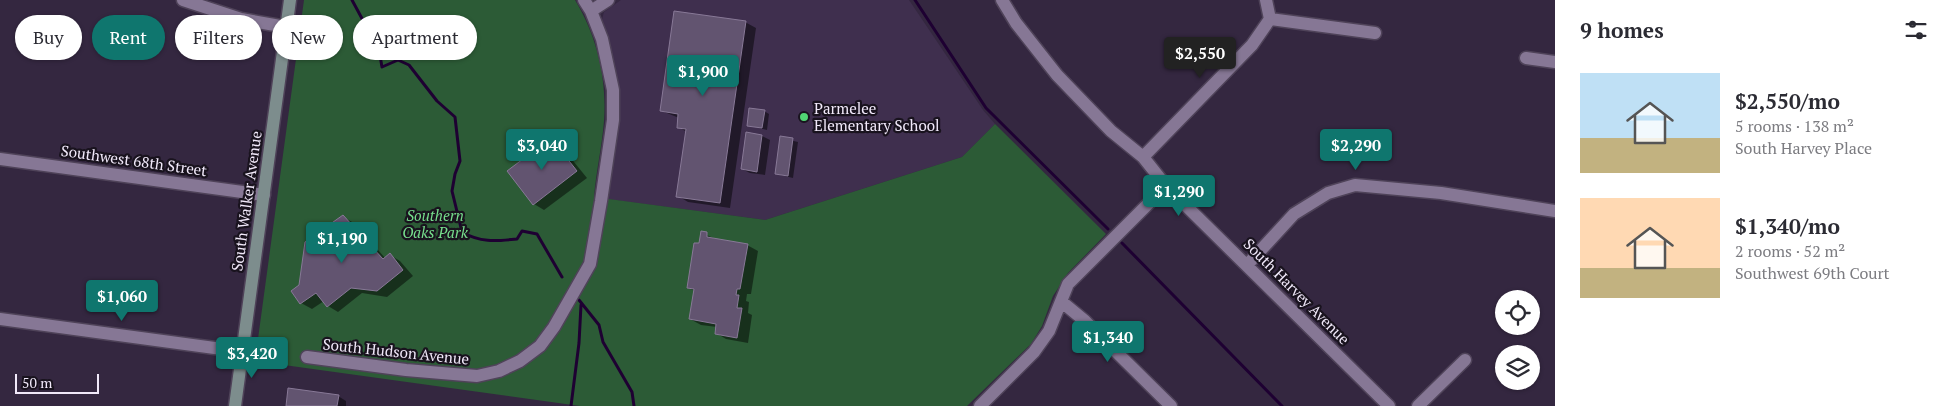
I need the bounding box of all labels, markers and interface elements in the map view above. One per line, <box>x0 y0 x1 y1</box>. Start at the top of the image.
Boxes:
chip: Buy <box>15 15 82 60</box>
chip: Rent <box>92 15 165 60</box>
chip: Filters <box>175 15 262 60</box>
chip: New <box>272 15 343 60</box>
chip: Apartment <box>353 15 477 60</box>
text: 9 homes <box>1580 16 1664 44</box>
icon: filters <box>1902 16 1930 44</box>
pin: $2,550 <box>1159 36 1241 79</box>
text: $2,550 <box>1175 42 1225 64</box>
pin: $1,900 <box>662 54 744 97</box>
text: $1,900 <box>678 60 728 82</box>
text: $2,550/mo <box>1735 87 1840 115</box>
icon: home <box>1620 93 1680 153</box>
place label: Parmelee Elementary School <box>814 98 940 135</box>
marker: Parmelee Elementary School <box>798 111 810 123</box>
text: 5 rooms · 138 m² <box>1735 115 1854 137</box>
pin: $3,040 <box>501 128 583 171</box>
pin: $2,290 <box>1315 128 1397 171</box>
street label: South Walker Avenue <box>226 130 266 272</box>
text: $3,040 <box>517 134 567 156</box>
text: $2,290 <box>1331 134 1381 156</box>
text: South Harvey Place <box>1735 137 1872 159</box>
street label: Southwest 68th Street <box>60 140 209 180</box>
pin: $1,290 <box>1138 174 1220 217</box>
text: $1,290 <box>1154 180 1204 202</box>
park label: Southern Oaks Park <box>402 205 469 242</box>
text: $1,340/mo <box>1735 212 1840 240</box>
icon: home <box>1620 218 1680 278</box>
pin: $1,190 <box>301 222 383 264</box>
text: $1,190 <box>317 227 367 249</box>
street label: South Harvey Avenue <box>1240 234 1354 348</box>
text: 2 rooms · 52 m² <box>1735 240 1845 262</box>
text: Southwest 69th Court <box>1735 262 1890 284</box>
pin: $1,060 <box>81 280 163 322</box>
text: $1,060 <box>97 285 147 307</box>
map controls <box>1495 290 1540 390</box>
button: locate <box>1495 290 1540 335</box>
pin: $1,340 <box>1067 320 1149 363</box>
text: $1,340 <box>1083 326 1133 348</box>
street label: South Hudson Avenue <box>322 333 470 369</box>
pin: $3,420 <box>211 336 293 379</box>
text: $3,420 <box>227 342 277 364</box>
button: layers <box>1495 345 1540 390</box>
scale bar <box>15 371 99 394</box>
text: 50 m <box>22 373 52 392</box>

